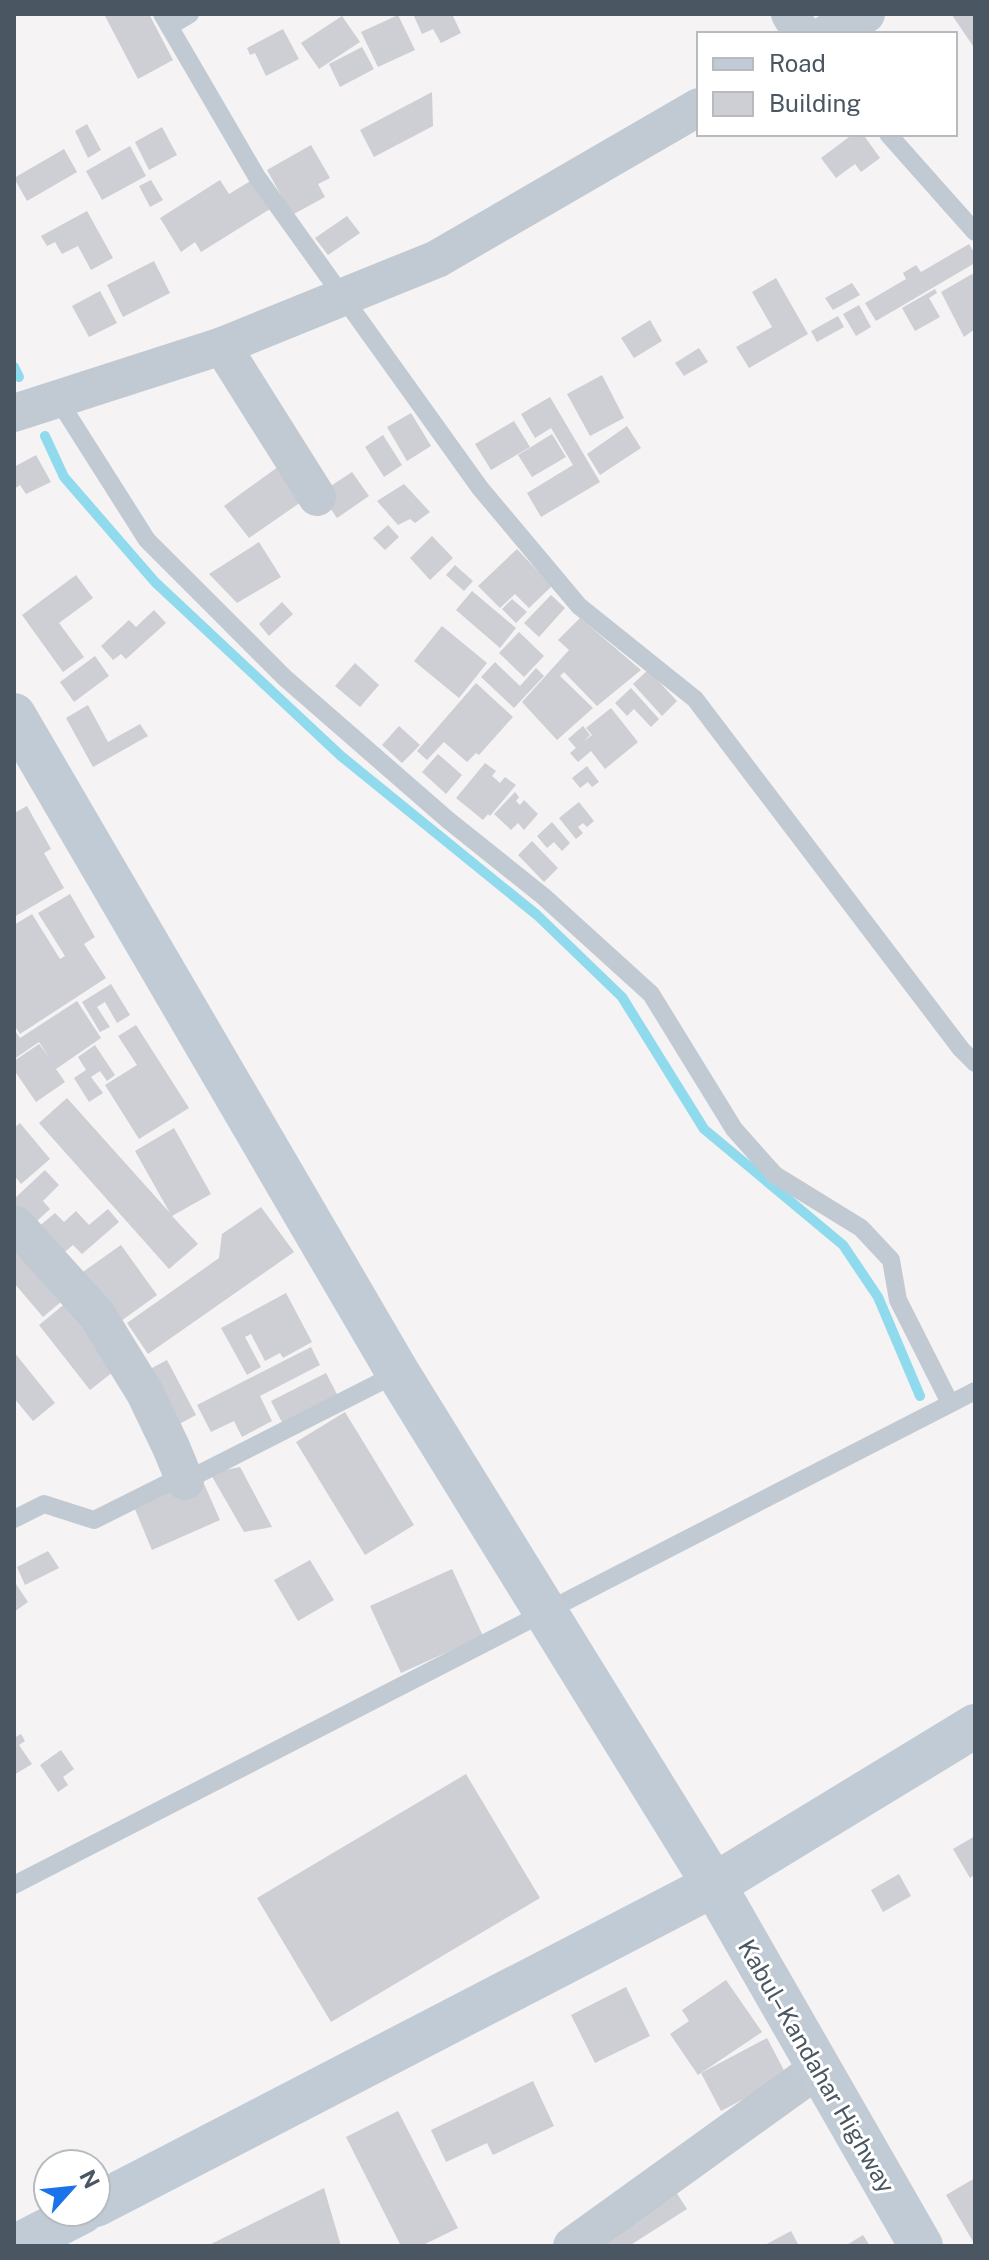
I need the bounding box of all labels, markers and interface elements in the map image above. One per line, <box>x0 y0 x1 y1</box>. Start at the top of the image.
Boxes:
legend <box>697 32 957 136</box>
text: Road <box>769 49 826 77</box>
text: Building <box>769 89 861 117</box>
street label: Kabul–Kandahar Highway <box>733 1934 901 2198</box>
north arrow <box>32 2148 112 2228</box>
text: N <box>74 2165 105 2192</box>

